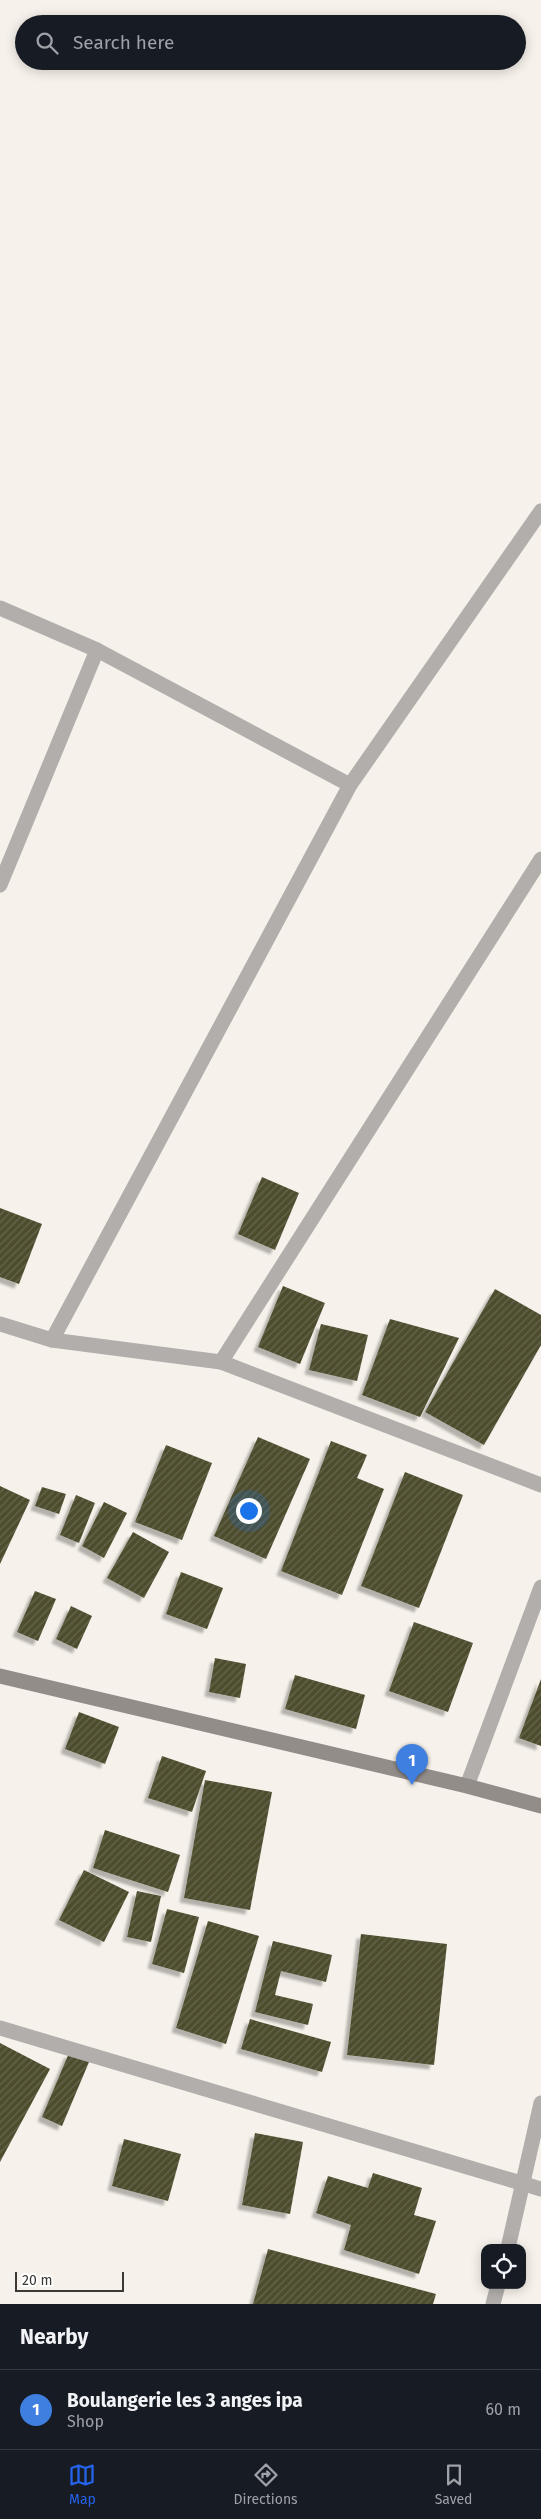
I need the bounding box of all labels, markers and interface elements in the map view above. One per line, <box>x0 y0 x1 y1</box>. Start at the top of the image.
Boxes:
search box <box>15 15 526 70</box>
icon: search <box>33 29 61 57</box>
text: Search here <box>73 31 174 54</box>
your location <box>236 1498 262 1524</box>
pin: 1 <box>396 1744 428 1785</box>
map controls <box>481 2244 526 2289</box>
button: locate <box>481 2244 526 2289</box>
scale bar <box>15 2269 124 2292</box>
text: 20 m <box>22 2272 52 2289</box>
text: Nearby <box>20 2324 88 2350</box>
text: Boulangerie les 3 anges ipa <box>67 2389 303 2412</box>
text: 1 <box>32 2400 40 2419</box>
text: 60 m <box>486 2400 521 2419</box>
text: Shop <box>67 2412 104 2431</box>
tab: Map <box>68 2461 96 2508</box>
tab: Directions <box>233 2461 298 2508</box>
tab: Saved <box>435 2461 473 2508</box>

